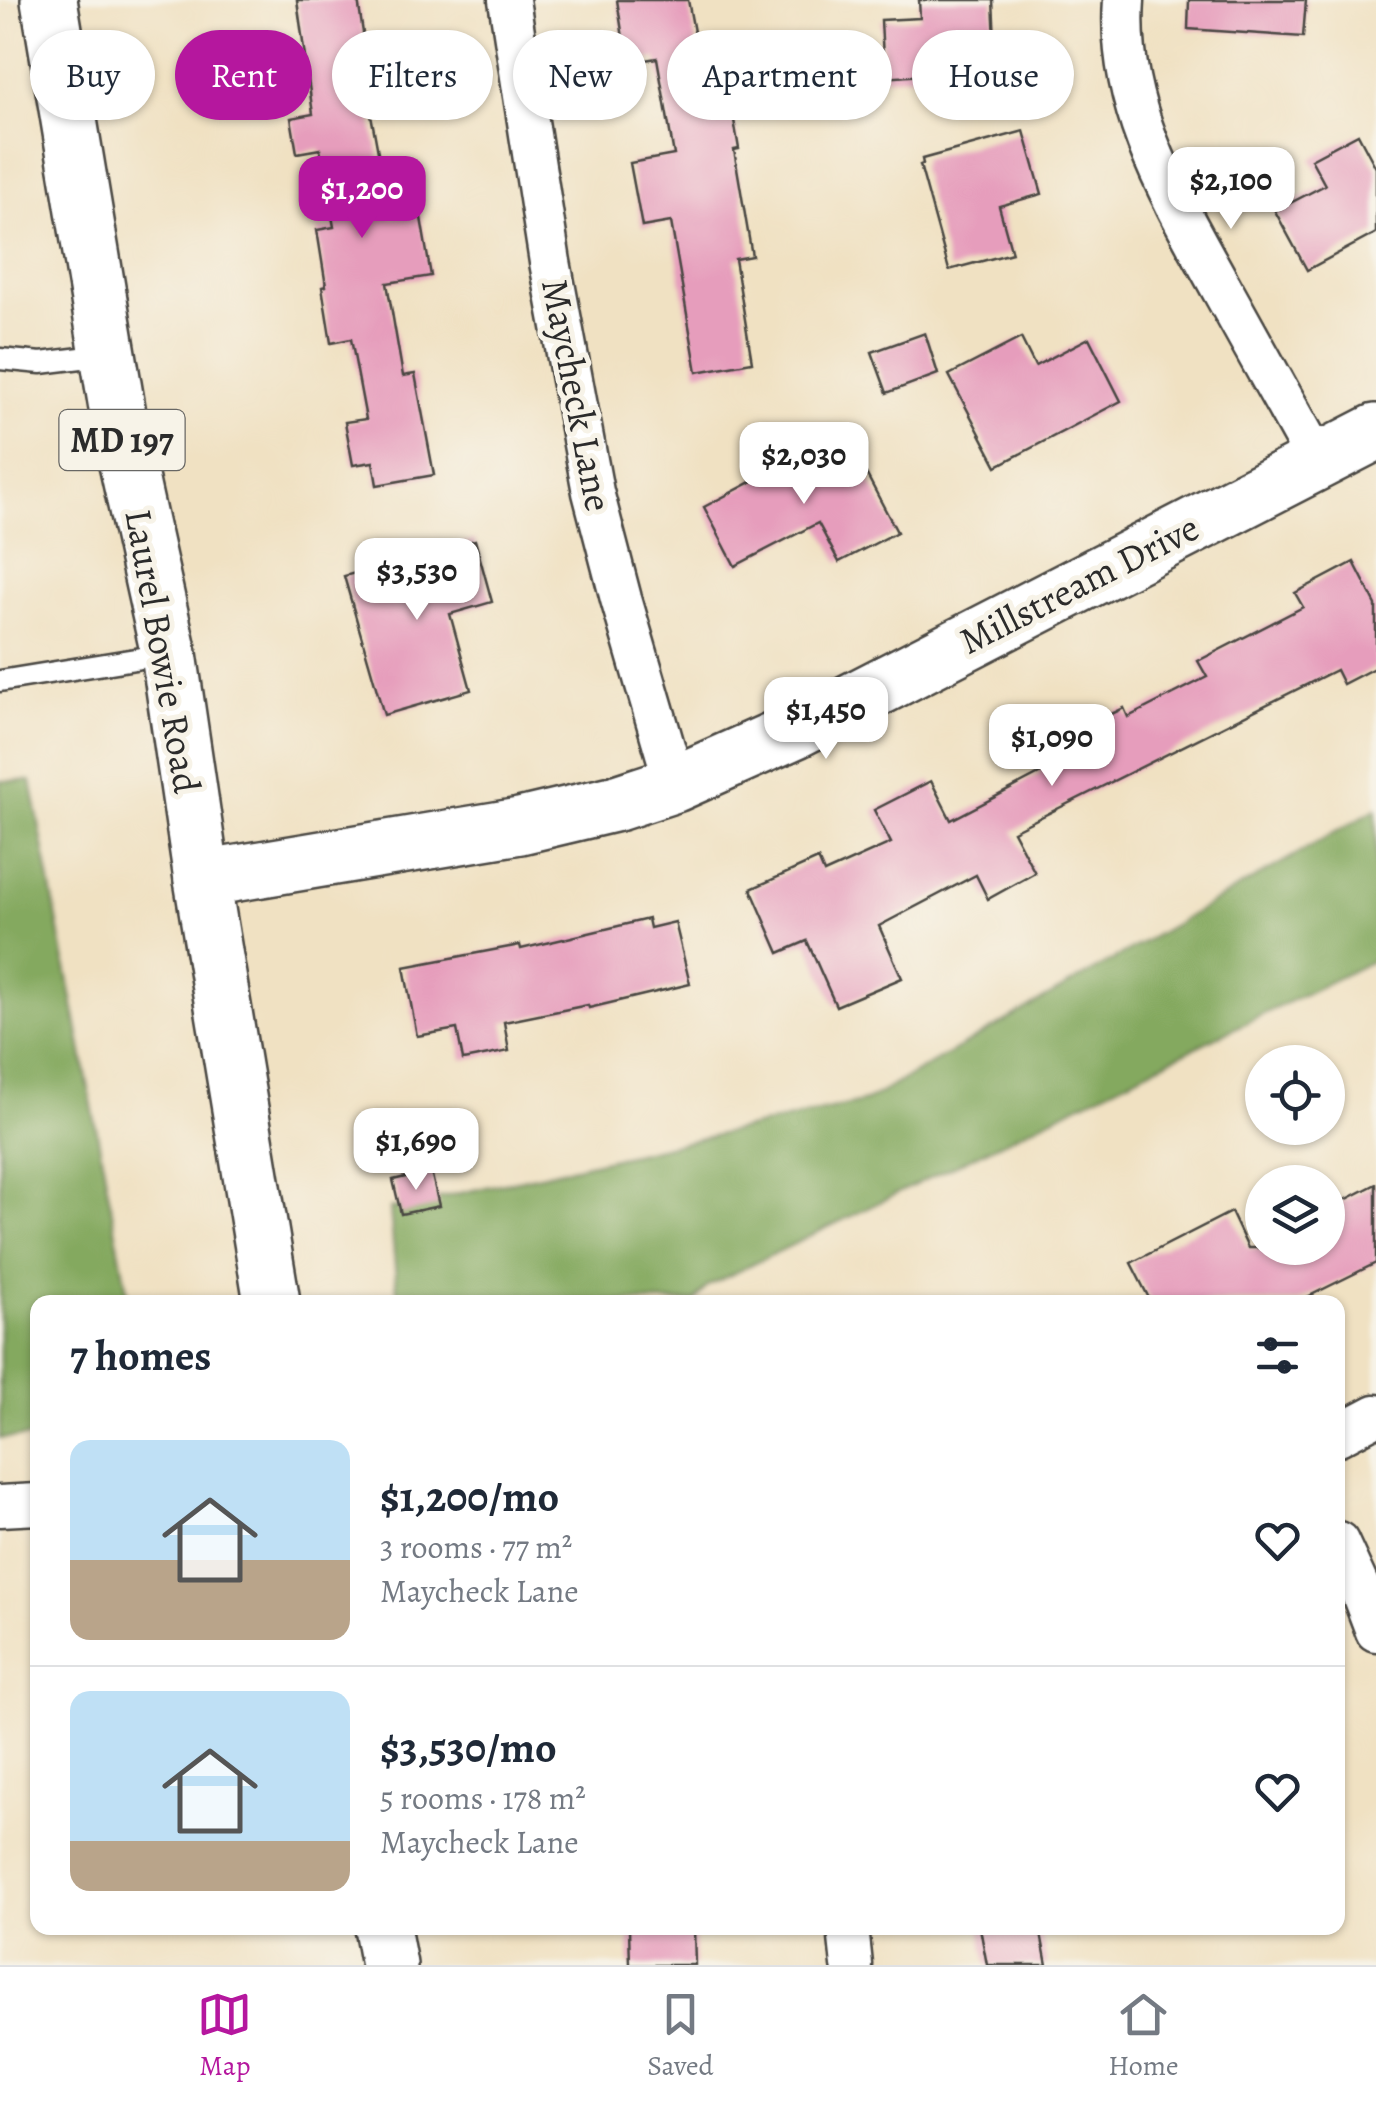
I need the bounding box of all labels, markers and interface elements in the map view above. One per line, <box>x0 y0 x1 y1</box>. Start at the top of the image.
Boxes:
chip: Buy <box>30 30 155 120</box>
chip: Rent <box>175 30 312 120</box>
chip: Filters <box>332 30 493 120</box>
chip: New <box>513 30 647 120</box>
chip: Apartment <box>667 30 892 120</box>
chip: House <box>912 30 1074 120</box>
pin: $2,100 <box>1150 147 1312 232</box>
pin: $1,200 <box>281 156 443 241</box>
text: $2,100 <box>1190 157 1272 201</box>
text: $1,200 <box>321 166 403 210</box>
street label: Maycheck Lane <box>529 274 625 516</box>
road number: MD 197 <box>59 410 184 470</box>
pin: $2,030 <box>723 422 885 507</box>
text: $2,030 <box>762 432 846 476</box>
street label: Millstream Drive <box>950 501 1208 667</box>
street label: Laurel Bowie Road <box>112 505 214 798</box>
pin: $3,530 <box>336 538 498 623</box>
text: $3,530 <box>377 548 457 592</box>
pin: $1,450 <box>745 677 907 762</box>
text: $1,450 <box>786 687 866 731</box>
pin: $1,090 <box>971 704 1133 789</box>
text: $1,090 <box>1011 714 1093 758</box>
map controls <box>1245 1045 1345 1265</box>
button: locate <box>1245 1045 1345 1145</box>
pin: $1,690 <box>335 1108 497 1193</box>
text: $1,690 <box>376 1118 456 1162</box>
button: layers <box>1245 1165 1345 1265</box>
text: 7 homes <box>70 1327 211 1384</box>
icon: filters <box>1250 1328 1305 1383</box>
text: $1,200/mo <box>380 1468 559 1525</box>
icon: home <box>150 1480 270 1600</box>
icon: heart <box>1250 1513 1305 1568</box>
text: 3 rooms · 77 m² <box>380 1525 572 1569</box>
text: Maycheck Lane <box>380 1569 579 1613</box>
text: $3,530/mo <box>380 1719 557 1776</box>
icon: home <box>150 1731 270 1851</box>
icon: heart <box>1250 1764 1305 1819</box>
text: 5 rooms · 178 m² <box>380 1776 586 1820</box>
text: Maycheck Lane <box>380 1820 579 1864</box>
tab: Map <box>197 1987 252 2085</box>
tab: Saved <box>647 1987 714 2085</box>
tab: Home <box>1108 1987 1179 2085</box>

